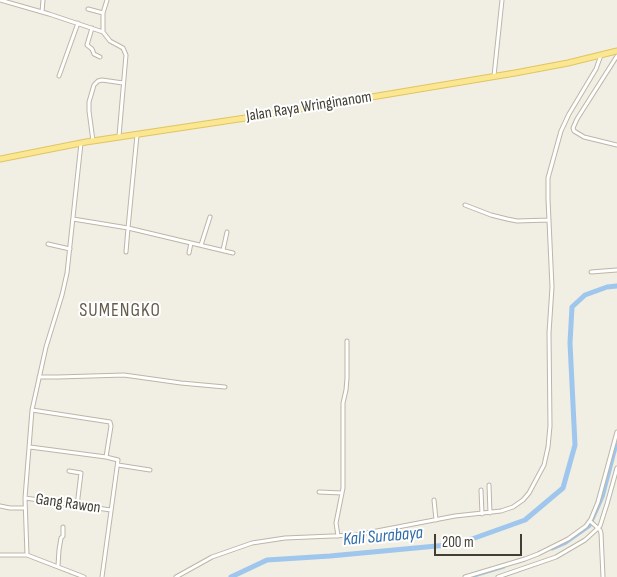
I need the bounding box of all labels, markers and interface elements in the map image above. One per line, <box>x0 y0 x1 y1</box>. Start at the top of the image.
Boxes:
street label: Jalan Raya Wringinanom <box>245 88 373 126</box>
district label: SUMENGKO <box>78 300 162 322</box>
street label: Gang Rawon <box>34 490 102 518</box>
water label: Kali Surabaya <box>342 523 424 551</box>
scale bar <box>437 524 524 556</box>
text: 200 m <box>442 533 474 552</box>

